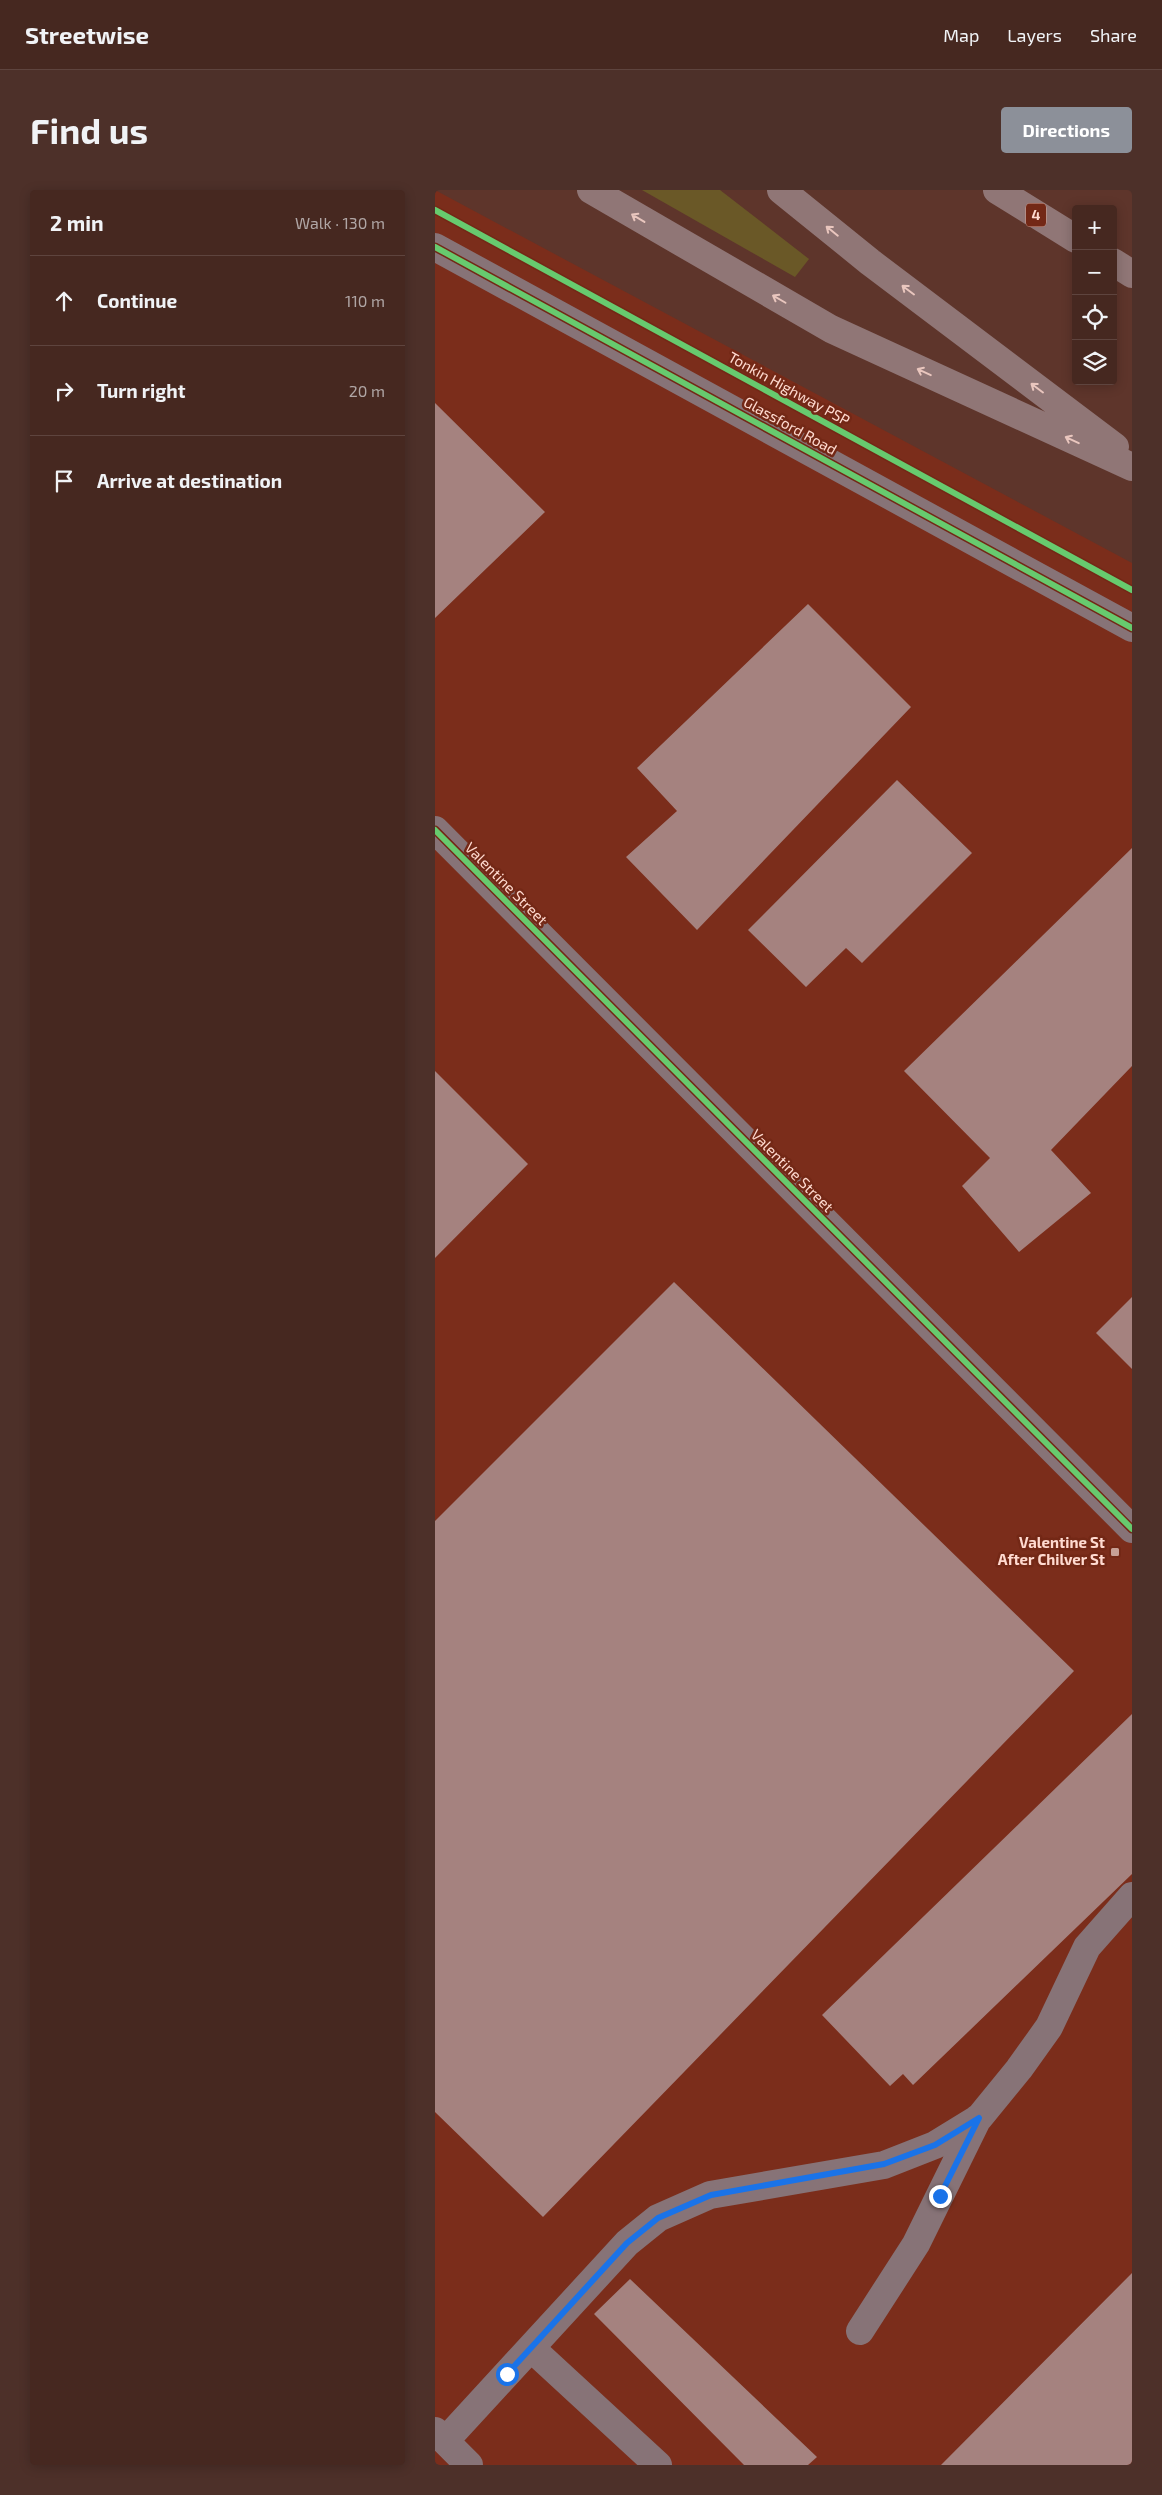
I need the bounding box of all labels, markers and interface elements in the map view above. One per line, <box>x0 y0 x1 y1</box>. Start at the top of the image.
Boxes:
text: Streetwise <box>25 20 149 49</box>
text: Map <box>943 24 979 46</box>
text: Layers <box>1007 24 1062 46</box>
text: Share <box>1090 24 1137 46</box>
button: Directions <box>1001 107 1132 153</box>
text: Find us <box>30 109 148 151</box>
road number: 4 <box>1026 204 1046 226</box>
map controls <box>1072 205 1117 385</box>
button: + <box>1072 205 1117 250</box>
text: 2 min <box>50 210 104 235</box>
text: Walk · 130 m <box>295 213 385 232</box>
one-way arrow <box>632 213 646 223</box>
one-way arrow <box>826 226 839 237</box>
button: − <box>1072 250 1117 295</box>
one-way arrow <box>902 285 915 296</box>
icon: ahead <box>50 287 78 315</box>
text: Continue <box>97 289 177 312</box>
text: 110 m <box>345 291 385 310</box>
one-way arrow <box>772 294 786 304</box>
button: locate <box>1072 295 1117 340</box>
button: layers <box>1072 340 1117 385</box>
street label: Tonkin Highway PSP <box>726 347 854 429</box>
one-way arrow <box>917 366 932 376</box>
icon: right <box>50 377 78 405</box>
text: Turn right <box>97 379 185 402</box>
text: 20 m <box>349 381 385 400</box>
one-way arrow <box>1031 383 1044 394</box>
street label: Glassford Road <box>741 392 840 458</box>
one-way arrow <box>1065 434 1080 444</box>
icon: arrive <box>50 467 78 495</box>
text: Arrive at destination <box>97 469 282 492</box>
street label: Valentine Street <box>462 838 552 929</box>
street label: Valentine Street <box>748 1125 838 1216</box>
place label: Valentine St After Chilver St <box>998 1533 1105 1568</box>
marker: Valentine St After Chilver St <box>1109 1546 1121 1558</box>
route end <box>929 2185 952 2208</box>
route start <box>496 2363 519 2386</box>

